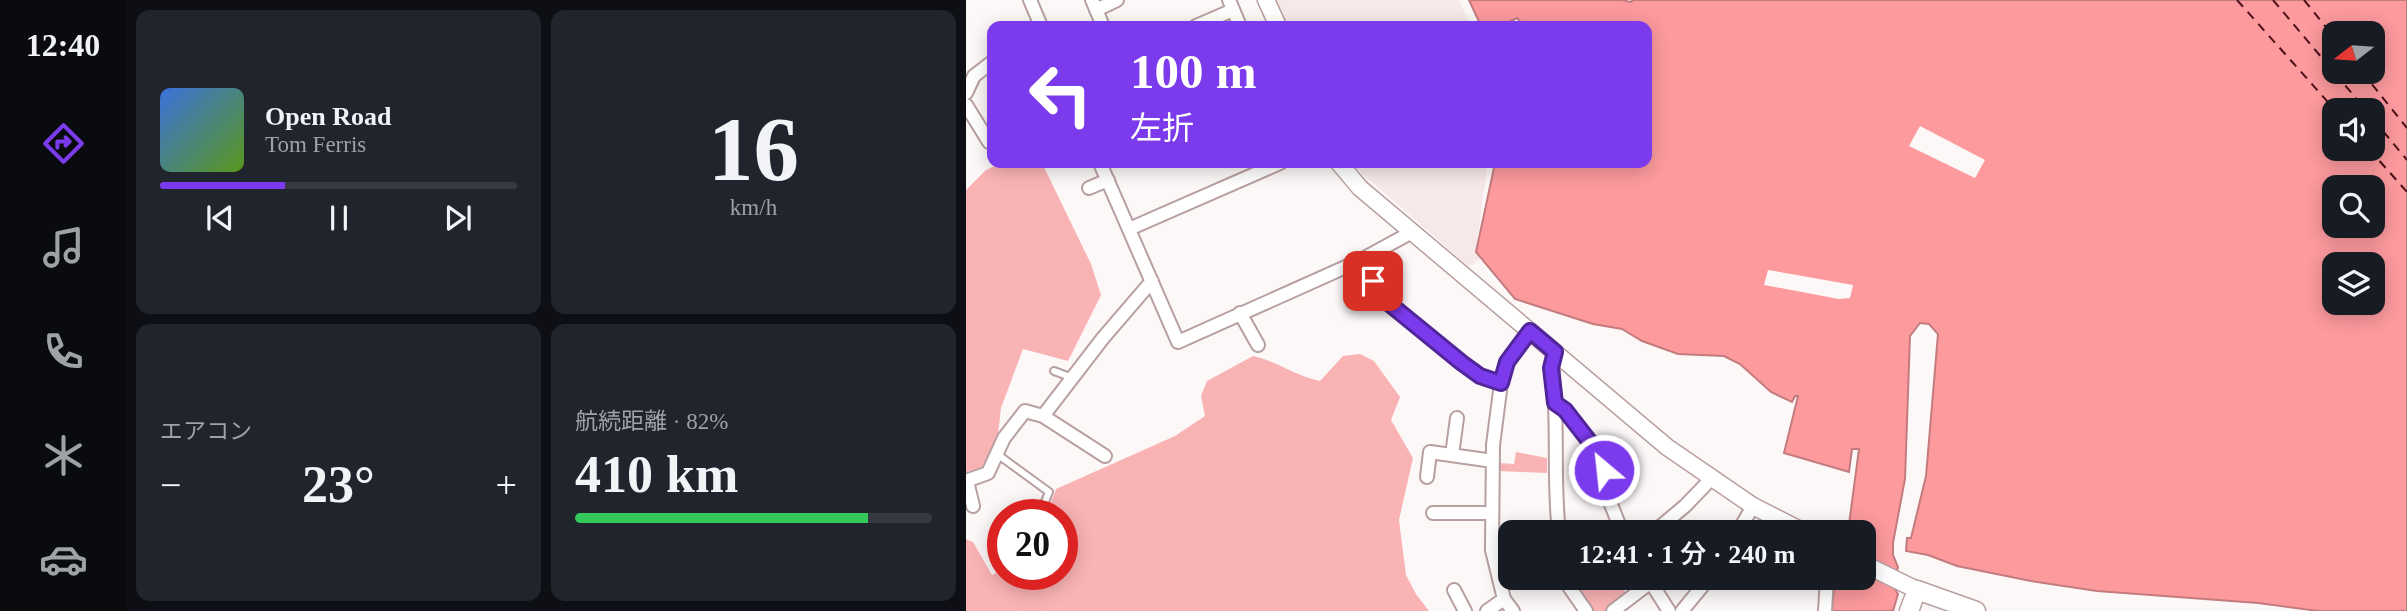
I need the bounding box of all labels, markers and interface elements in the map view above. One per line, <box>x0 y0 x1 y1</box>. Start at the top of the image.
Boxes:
north arrow <box>2322 21 2385 84</box>
map controls <box>2322 21 2385 315</box>
text: 12:40 <box>26 27 100 63</box>
text: 100 m <box>1130 44 1257 99</box>
icon: left <box>1015 49 1106 140</box>
button: sound <box>2322 98 2385 161</box>
text: 16 <box>708 99 799 200</box>
text: Open Road <box>265 102 391 131</box>
text: 左折 <box>1130 110 1194 146</box>
icon: directions <box>39 119 88 168</box>
text: Tom Ferris <box>265 132 366 157</box>
button: search <box>2322 175 2385 238</box>
text: km/h <box>730 195 777 220</box>
icon: previous <box>201 199 239 237</box>
icon: pause <box>320 199 358 237</box>
icon: next <box>439 199 477 237</box>
icon: music <box>39 223 88 272</box>
pin <box>1343 251 1403 311</box>
button: layers <box>2322 252 2385 315</box>
icon: arrive <box>1354 262 1392 300</box>
icon: phone <box>39 327 88 376</box>
text: 航続距離 · 82% <box>575 409 728 434</box>
text: エアコン <box>160 419 252 444</box>
icon: climate <box>39 431 88 480</box>
position arrow <box>1567 433 1641 507</box>
text: 410 km <box>575 446 738 503</box>
text: 23° <box>302 456 375 513</box>
text: − <box>160 464 181 506</box>
text: + <box>496 464 517 506</box>
speed limit sign: 20 <box>987 499 1078 590</box>
icon: car <box>39 535 88 584</box>
text: 12:41 · 1 分 · 240 m <box>1579 540 1795 569</box>

